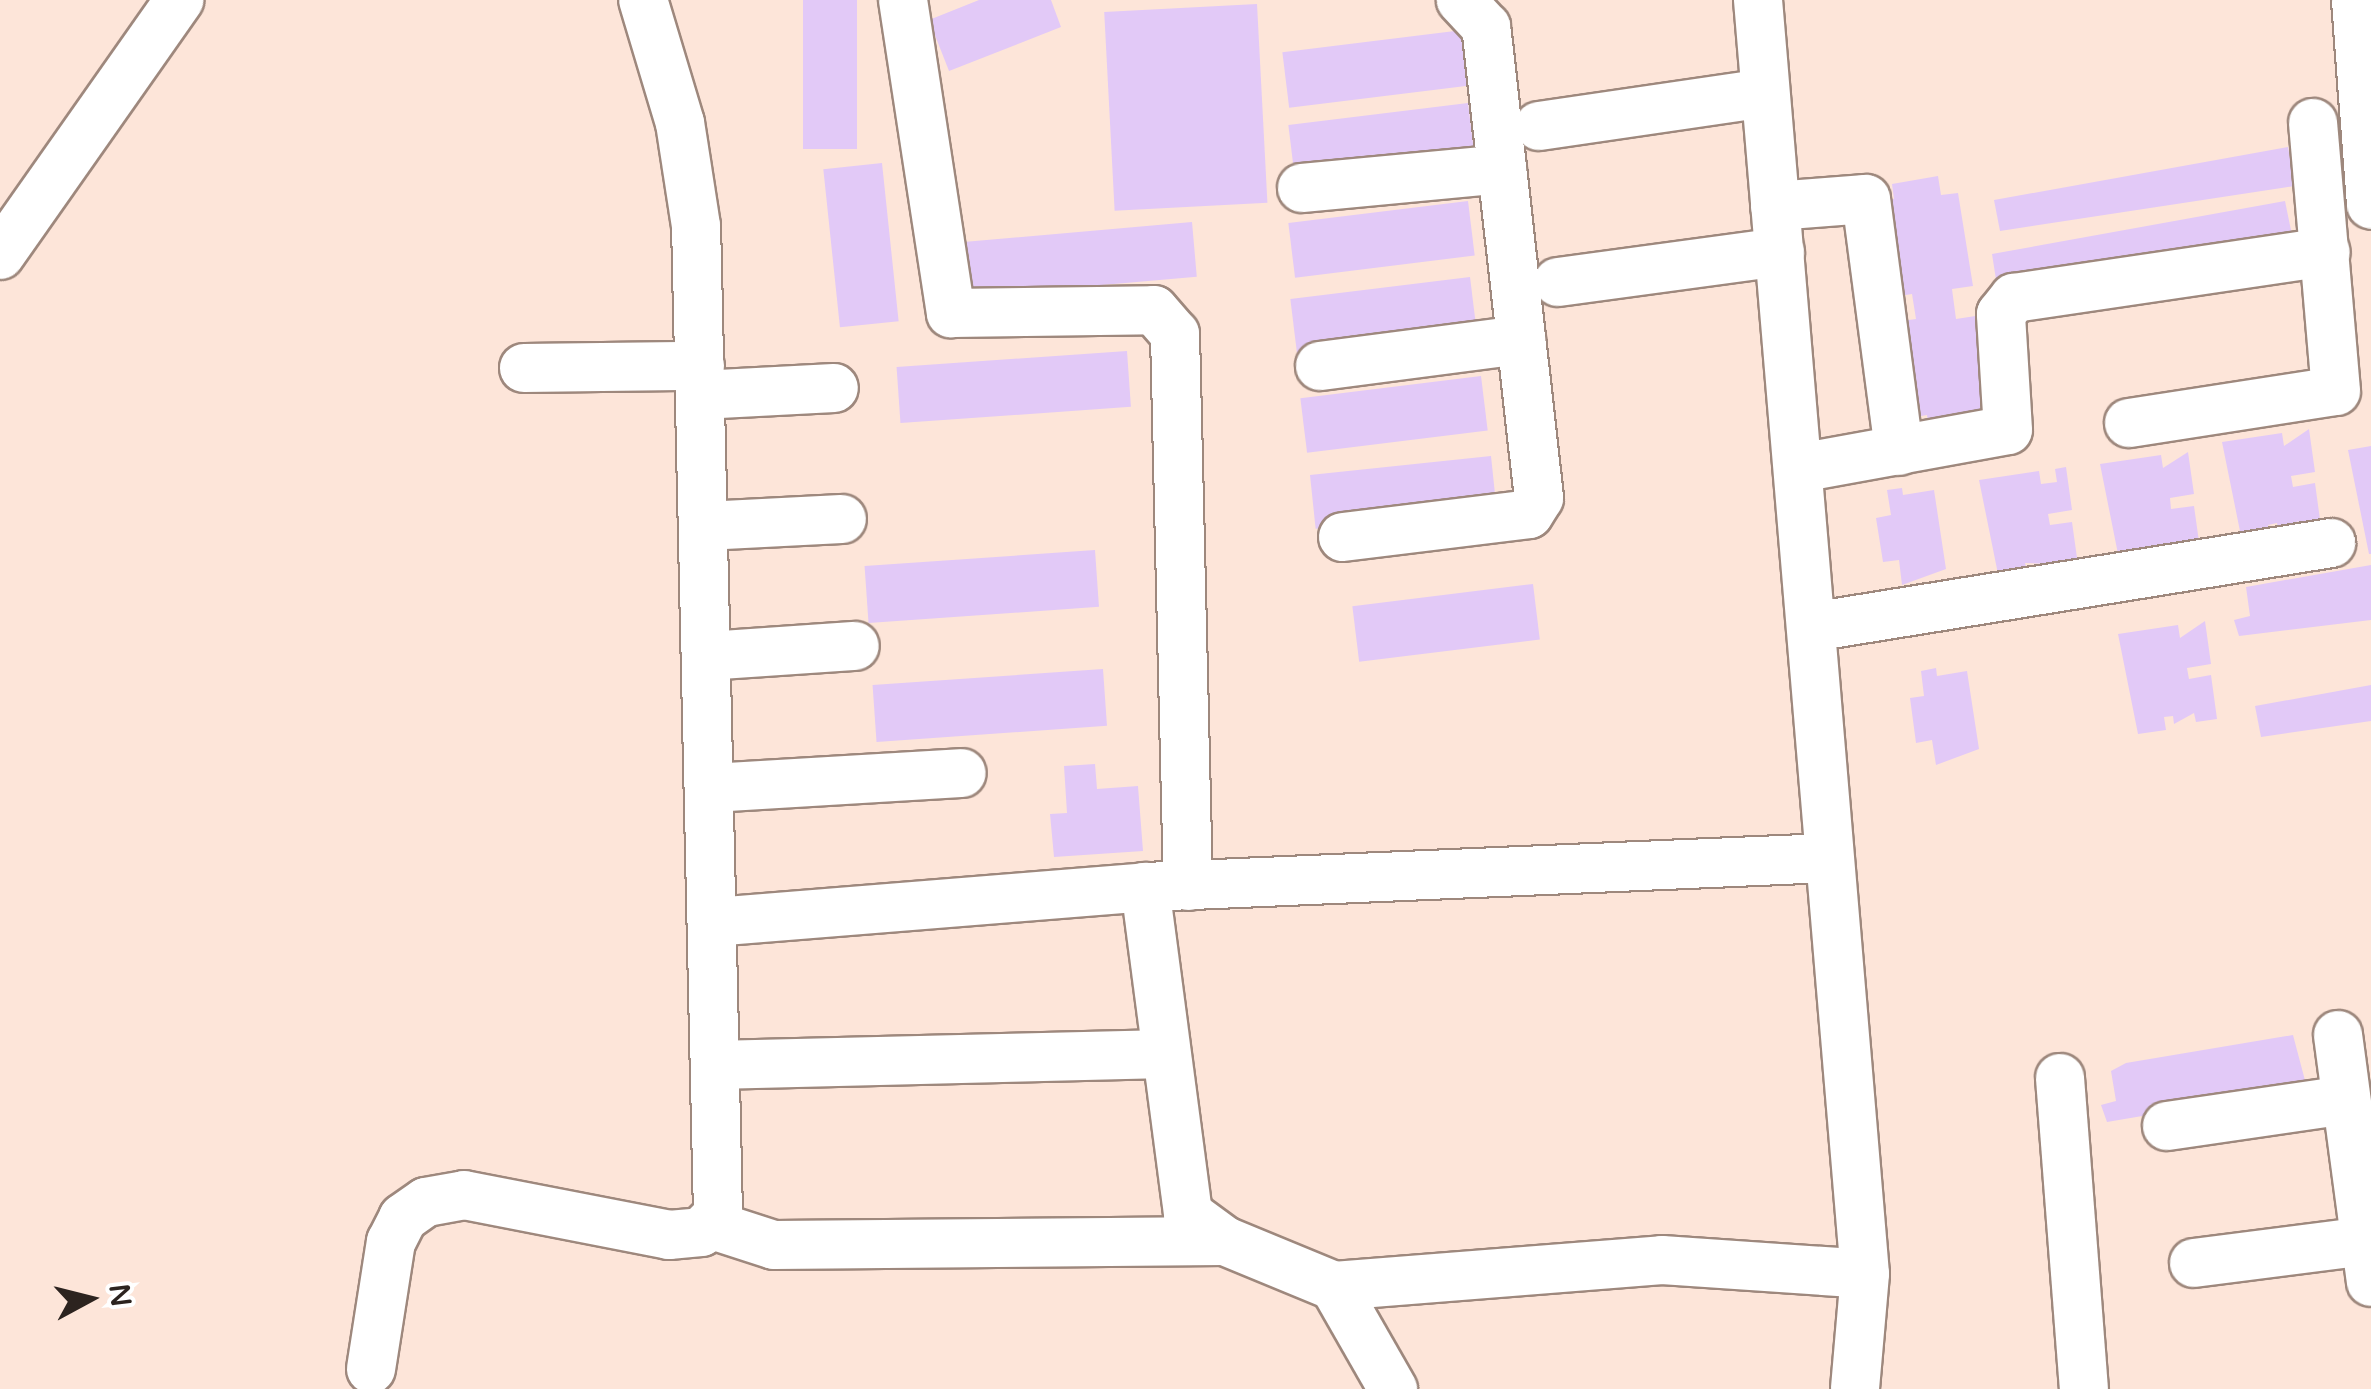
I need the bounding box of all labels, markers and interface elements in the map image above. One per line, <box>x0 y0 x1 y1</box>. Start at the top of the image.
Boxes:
north arrow <box>40 1249 140 1349</box>
text: N <box>102 1282 138 1309</box>

